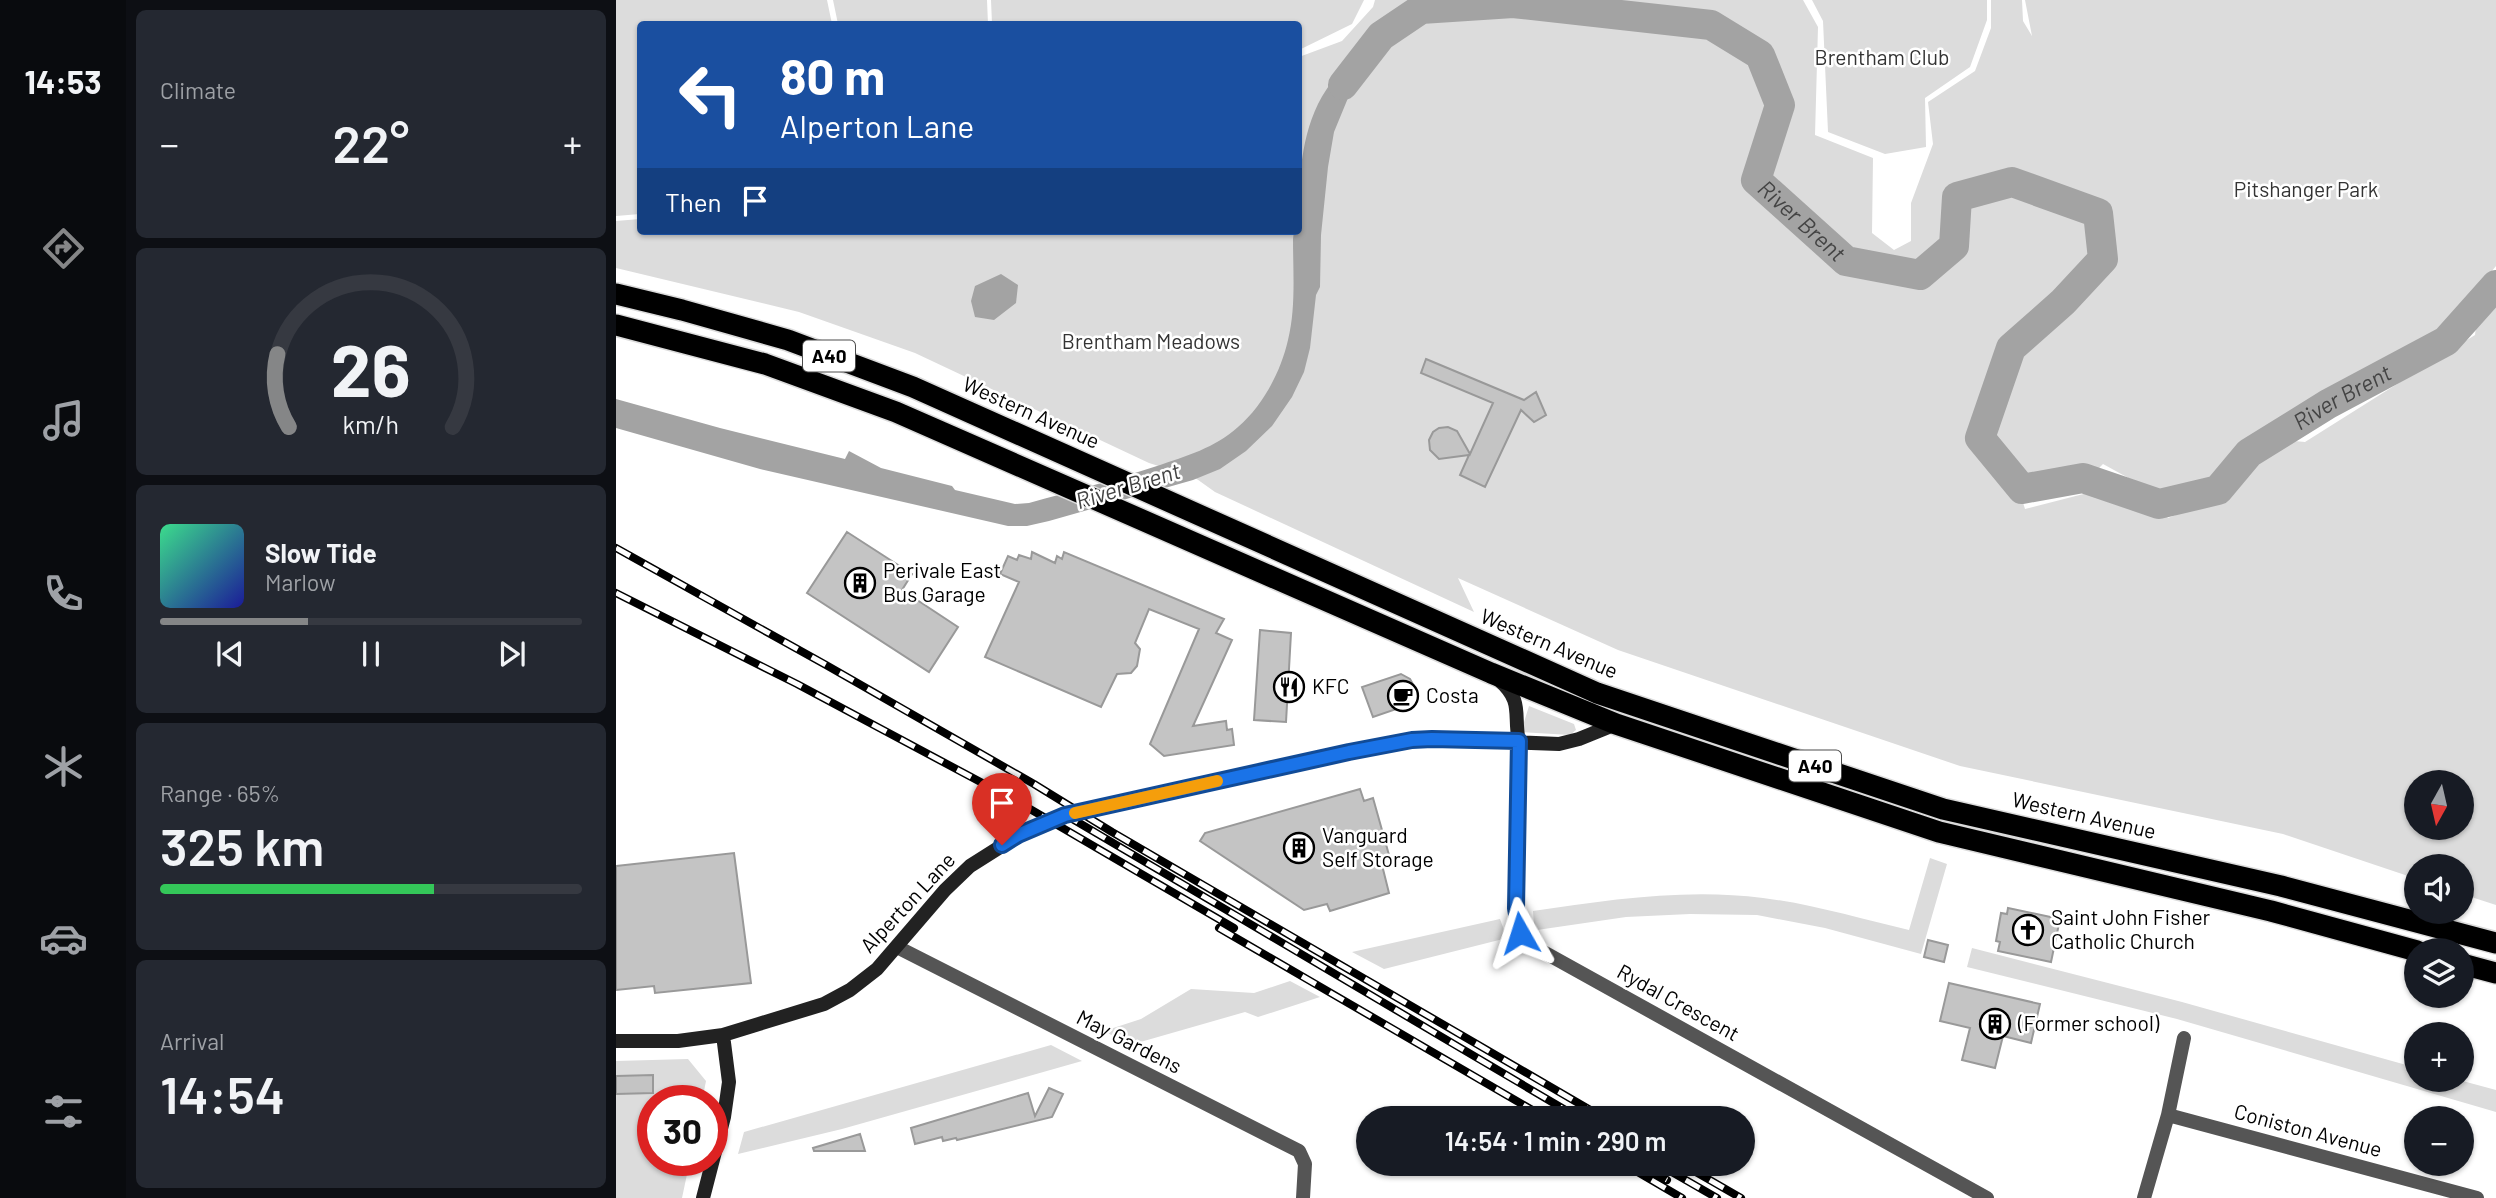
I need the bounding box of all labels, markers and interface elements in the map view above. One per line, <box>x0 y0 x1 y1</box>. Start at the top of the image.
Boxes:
park label: Brentham Club <box>1815 44 1949 69</box>
text: 80 m <box>780 46 885 105</box>
icon: left <box>665 49 756 140</box>
text: 14:53 <box>25 62 101 100</box>
text: Climate <box>160 76 236 104</box>
text: Alperton Lane <box>780 106 974 144</box>
text: 22° <box>333 111 409 173</box>
text: − <box>160 120 179 166</box>
text: + <box>563 120 582 166</box>
water label: River Brent <box>1753 174 1852 267</box>
park label: Pitshanger Park <box>2234 176 2378 201</box>
icon: arrive <box>736 182 774 220</box>
text: Then <box>665 186 722 217</box>
icon: directions <box>39 224 88 273</box>
text: 26 <box>331 325 411 413</box>
park label: Brentham Meadows <box>1062 328 1240 353</box>
road number: A40 <box>803 340 855 372</box>
water label: River Brent <box>2288 358 2396 435</box>
street label: Western Avenue <box>959 370 1104 453</box>
icon: music <box>39 396 88 445</box>
text: km/h <box>343 409 399 439</box>
water label: River Brent <box>1072 456 1183 514</box>
text: Slow Tide <box>265 537 377 568</box>
place label: Perivale East Bus Garage <box>883 557 1001 606</box>
building icon: Perivale East Bus Garage <box>843 566 877 600</box>
text: Marlow <box>265 568 336 596</box>
icon: phone <box>39 569 88 618</box>
street label: Western Avenue <box>1477 602 1622 683</box>
icon: previous <box>211 635 249 673</box>
icon: pause <box>352 635 390 673</box>
icon: next <box>493 635 531 673</box>
restaurant icon: KFC <box>1272 670 1306 704</box>
place label: KFC <box>1312 673 1349 698</box>
cafe icon: Costa <box>1386 679 1420 713</box>
place label: Costa <box>1426 682 1479 707</box>
icon: climate <box>39 742 88 791</box>
road number: A40 <box>1789 750 1841 782</box>
north arrow <box>2404 770 2474 840</box>
map controls <box>2404 770 2474 1176</box>
pin <box>972 773 1032 845</box>
text: Range · 65% <box>160 779 280 807</box>
icon: arrive <box>983 784 1021 822</box>
street label: Western Avenue <box>2010 786 2159 843</box>
text: 325 km <box>160 814 324 876</box>
place label: Vanguard Self Storage <box>1322 822 1434 871</box>
building icon: Vanguard Self Storage <box>1282 831 1316 865</box>
street label: Alperton Lane <box>854 847 960 957</box>
button: sound <box>2404 854 2474 924</box>
position arrow <box>1483 896 1557 970</box>
place label: Saint John Fisher Catholic Church <box>2051 904 2211 953</box>
church icon: Saint John Fisher Catholic Church <box>2011 913 2045 947</box>
icon: car <box>39 914 88 963</box>
button: layers <box>2404 938 2474 1008</box>
street label: Rydal Crescent <box>1613 958 1744 1046</box>
street label: May Gardens <box>1073 1004 1186 1078</box>
building icon: (Former school) <box>1978 1007 2012 1041</box>
place label: (Former school) <box>2017 1010 2160 1035</box>
button: + <box>2404 1022 2474 1092</box>
text: Arrival <box>160 1027 224 1055</box>
text: 14:54 <box>160 1062 285 1124</box>
speed limit sign: 30 <box>637 1085 728 1176</box>
icon: filters <box>39 1087 88 1136</box>
street label: Coniston Avenue <box>2232 1098 2385 1161</box>
button: − <box>2404 1106 2474 1176</box>
text: 14:54 · 1 min · 290 m <box>1445 1125 1666 1156</box>

